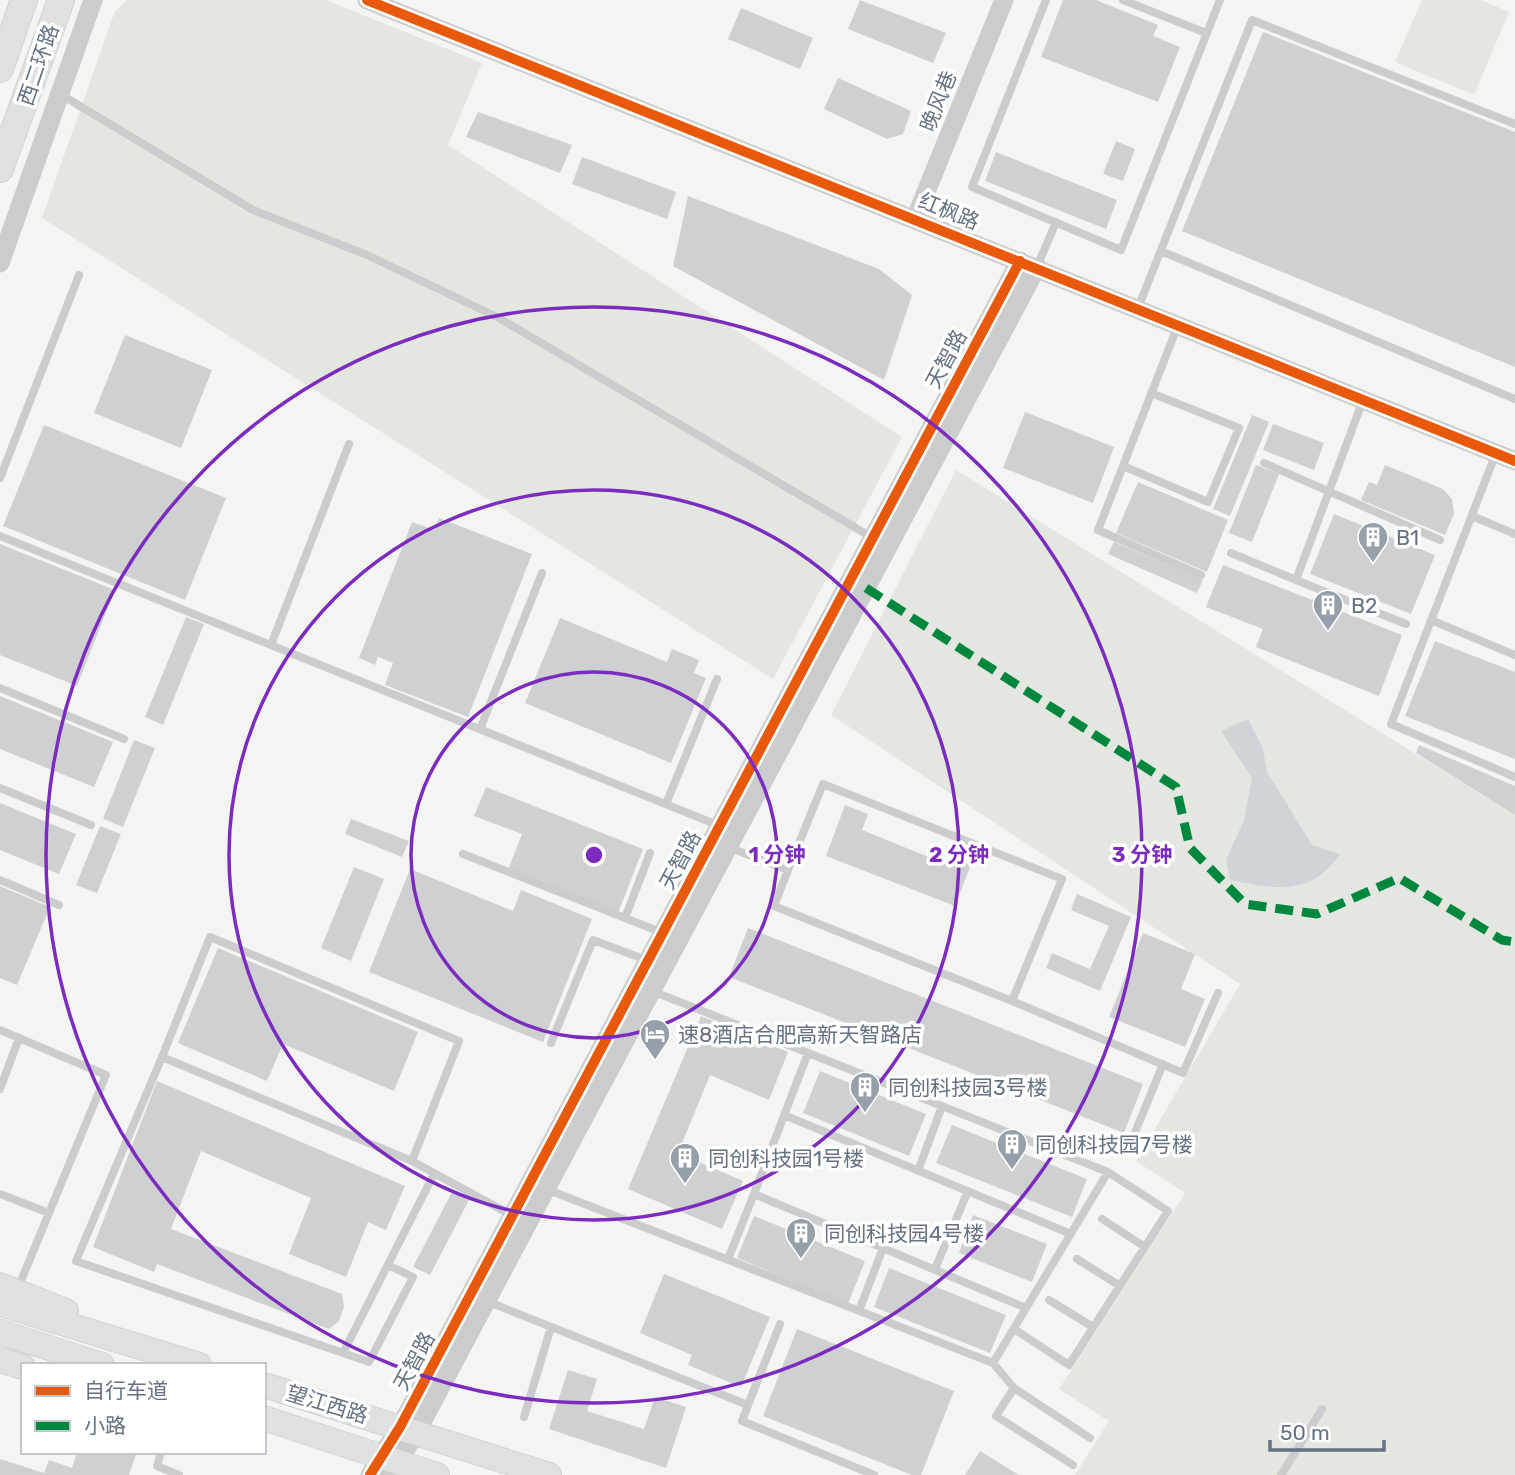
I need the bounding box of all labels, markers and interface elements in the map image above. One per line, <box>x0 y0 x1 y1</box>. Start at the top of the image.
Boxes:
street label: 西二环路 <box>13 21 63 109</box>
street label: 晚风巷 <box>915 67 961 135</box>
street label: 红枫路 <box>915 188 983 234</box>
street label: 天智路 <box>920 325 972 393</box>
building icon: B1 <box>1356 520 1390 564</box>
place label: B1 <box>1396 525 1419 550</box>
building icon: B2 <box>1311 588 1345 632</box>
place label: B2 <box>1351 593 1377 618</box>
street label: 天智路 <box>654 826 706 894</box>
text: 1 分钟 <box>749 842 805 867</box>
text: 2 分钟 <box>929 842 989 867</box>
text: 3 分钟 <box>1112 842 1172 867</box>
centre of rings <box>582 843 606 867</box>
hotel icon: 速8酒店合肥高新天智路店 <box>638 1017 672 1061</box>
place label: 速8酒店合肥高新天智路店 <box>678 1022 922 1047</box>
building icon: 同创科技园3号楼 <box>848 1070 882 1114</box>
place label: 同创科技园3号楼 <box>888 1075 1048 1100</box>
building icon: 同创科技园7号楼 <box>995 1127 1029 1171</box>
place label: 同创科技园7号楼 <box>1035 1132 1193 1157</box>
building icon: 同创科技园1号楼 <box>668 1141 702 1185</box>
place label: 同创科技园1号楼 <box>708 1146 864 1171</box>
building icon: 同创科技园4号楼 <box>784 1216 818 1260</box>
place label: 同创科技园4号楼 <box>824 1221 984 1246</box>
street label: 天智路 <box>388 1327 440 1395</box>
legend <box>21 1363 266 1454</box>
text: 自行车道 <box>84 1378 168 1403</box>
street label: 望江西路 <box>283 1380 371 1428</box>
scale bar <box>1270 1408 1384 1452</box>
text: 小路 <box>84 1413 126 1438</box>
text: 50 m <box>1280 1420 1330 1445</box>

